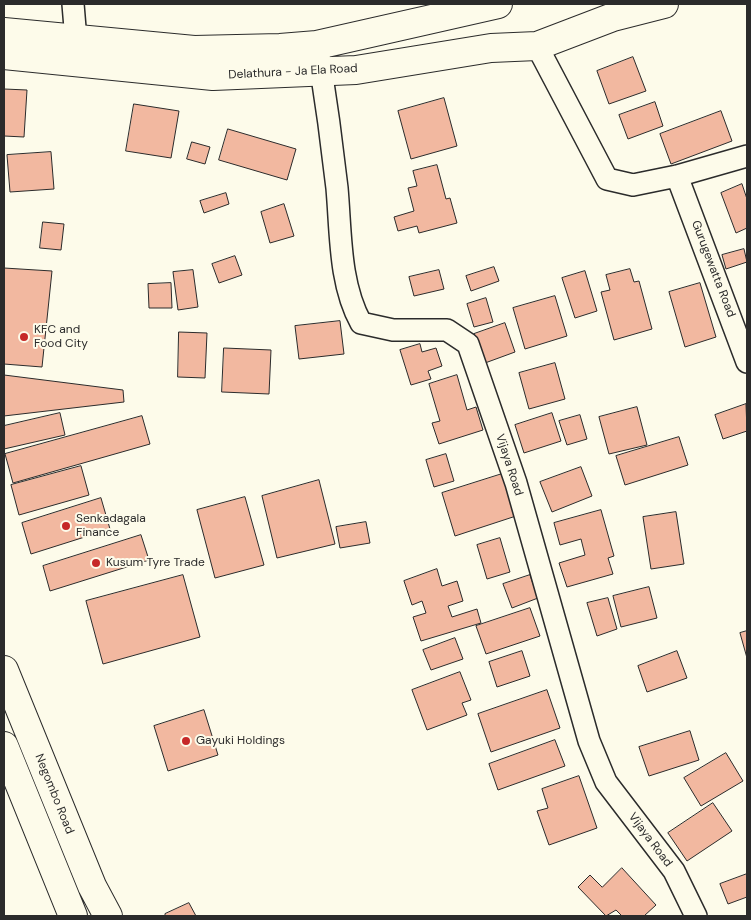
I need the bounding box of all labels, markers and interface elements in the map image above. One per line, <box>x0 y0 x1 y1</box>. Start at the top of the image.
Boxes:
street label: Delathura - Ja Ela Road <box>228 61 358 83</box>
street label: Gurugewatta Road <box>688 218 738 320</box>
place label: KFC and Food City <box>34 323 88 351</box>
marker: KFC and Food City <box>18 331 30 343</box>
street label: Vijaya Road <box>492 432 526 498</box>
place label: Senkadagala Finance <box>76 512 146 540</box>
marker: Senkadagala Finance <box>60 520 72 532</box>
place label: Kusum Tyre Trade <box>106 556 205 570</box>
marker: Kusum Tyre Trade <box>90 557 102 569</box>
place label: Gayuki Holdings <box>196 734 285 748</box>
marker: Gayuki Holdings <box>180 735 192 747</box>
street label: Negombo Road <box>31 752 77 836</box>
street label: Vijaya Road <box>625 810 675 870</box>

